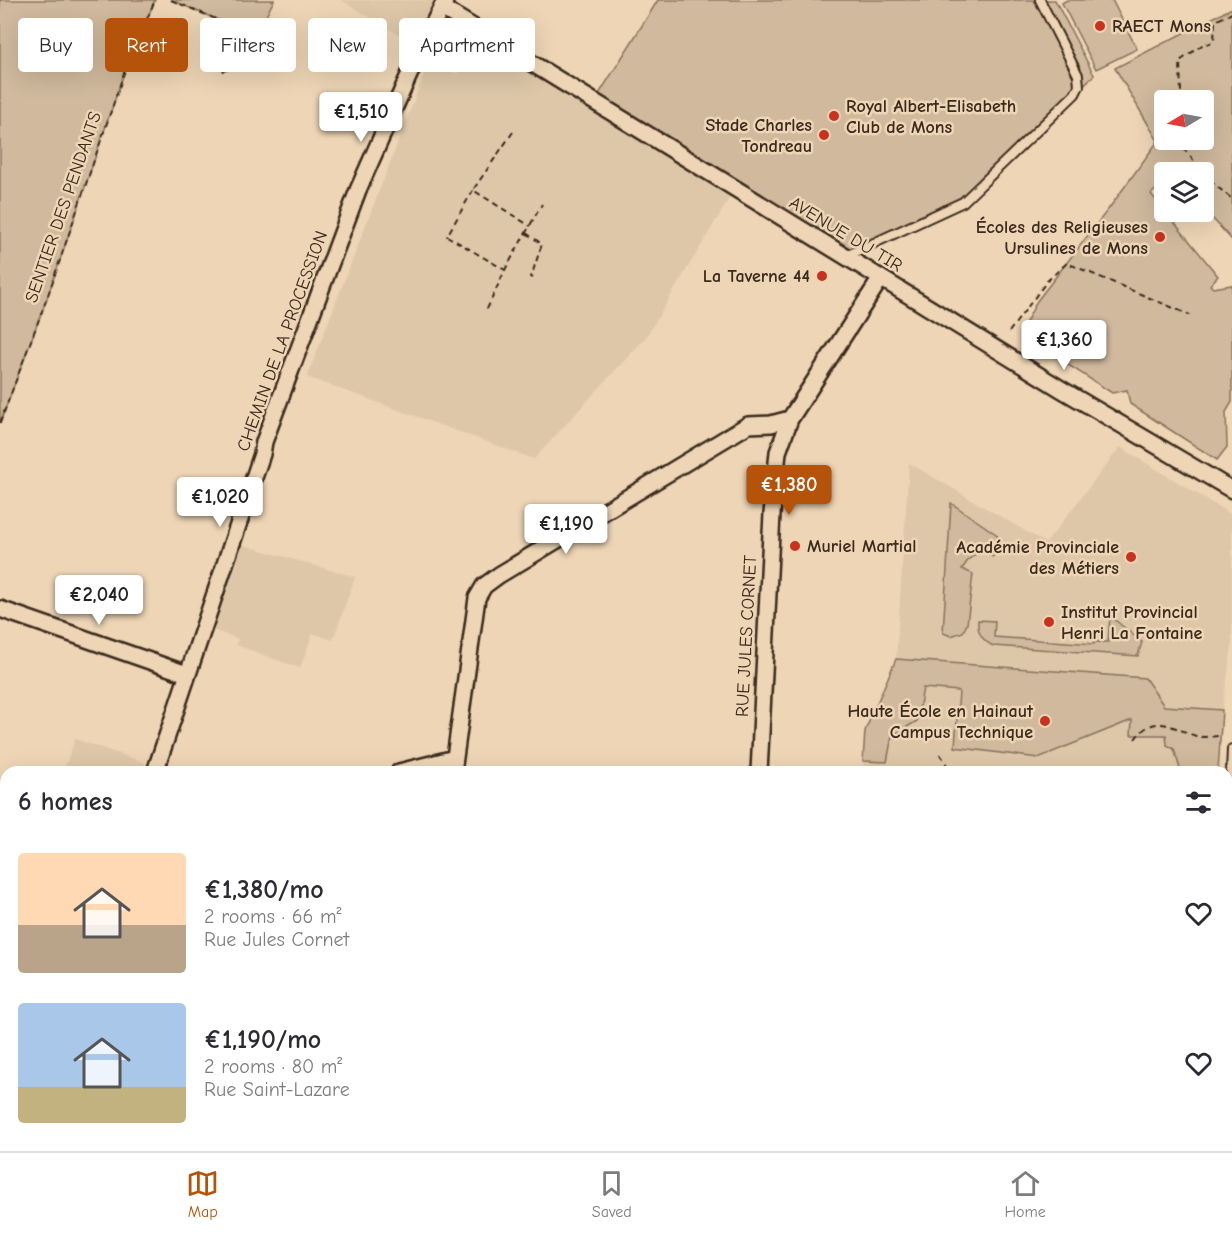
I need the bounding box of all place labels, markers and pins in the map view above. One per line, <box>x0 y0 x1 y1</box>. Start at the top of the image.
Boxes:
place label: RAECT Mons <box>1112 16 1211 37</box>
marker: RAECT Mons <box>1093 19 1107 33</box>
pin: €1,510 <box>312 92 410 143</box>
place label: Royal Albert-Elisabeth Club de Mons <box>846 96 1016 138</box>
marker: Royal Albert-Elisabeth Club de Mons <box>827 109 841 123</box>
place label: Stade Charles Tondreau <box>705 115 812 157</box>
marker: Stade Charles Tondreau <box>817 128 831 142</box>
place label: Écoles des Religieuses Ursulines de Mons <box>976 216 1148 259</box>
marker: Écoles des Religieuses Ursulines de Mons <box>1153 230 1167 244</box>
place label: La Taverne 44 <box>703 266 810 287</box>
marker: La Taverne 44 <box>815 269 829 283</box>
pin: €1,360 <box>1015 320 1113 371</box>
pin: €1,380 <box>740 465 838 516</box>
pin: €1,020 <box>171 477 269 528</box>
pin: €1,190 <box>517 504 615 555</box>
place label: Muriel Martial <box>807 536 917 557</box>
place label: Académie Provinciale des Métiers <box>956 537 1119 579</box>
marker: Muriel Martial <box>788 539 802 553</box>
marker: Académie Provinciale des Métiers <box>1124 550 1138 564</box>
pin: €2,040 <box>50 575 148 626</box>
place label: Institut Provincial Henri La Fontaine <box>1061 602 1203 644</box>
marker: Institut Provincial Henri La Fontaine <box>1042 615 1056 629</box>
place label: Haute École en Hainaut Campus Technique <box>847 700 1034 743</box>
marker: Haute École en Hainaut Campus Technique <box>1038 714 1052 728</box>

